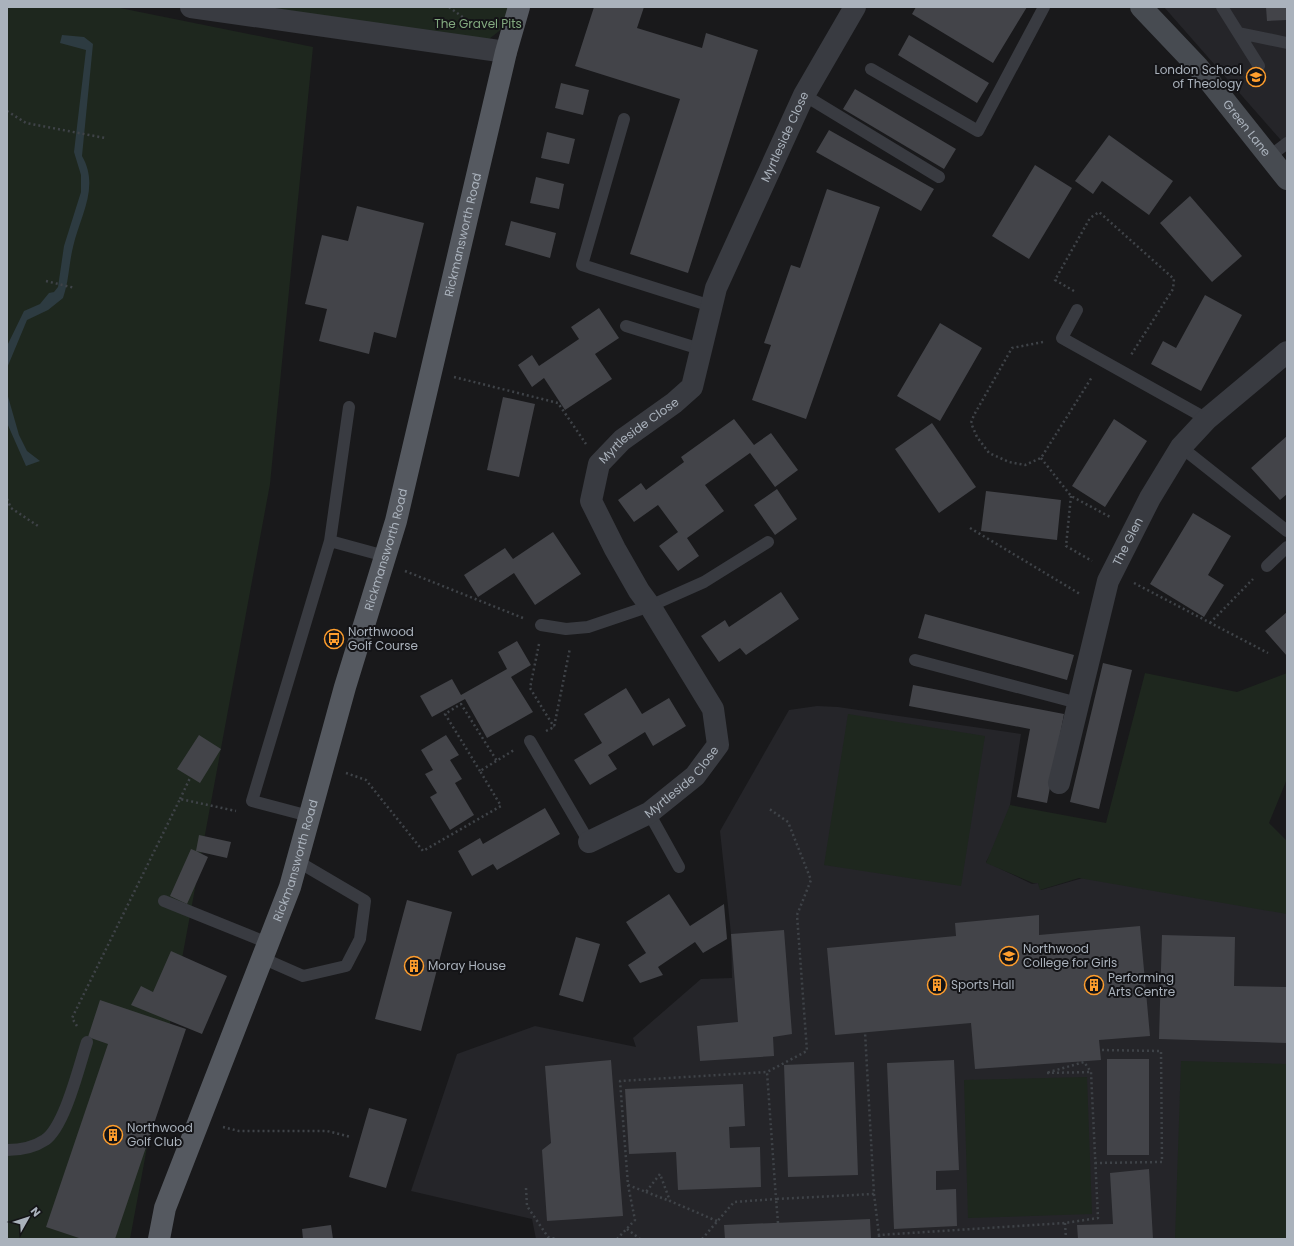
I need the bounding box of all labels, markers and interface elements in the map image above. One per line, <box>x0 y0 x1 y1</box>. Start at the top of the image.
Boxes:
park label: The Gravel Pits <box>434 15 522 32</box>
place label: London School of Theology <box>1154 61 1242 92</box>
school or university icon: London School of Theology <box>1245 66 1267 88</box>
street label: Myrtleside Close <box>756 89 813 185</box>
street label: Green Lane <box>1219 96 1275 160</box>
street label: Rickmansworth Road <box>440 171 485 298</box>
street label: Myrtleside Close <box>595 394 682 467</box>
street label: Rickmansworth Road <box>360 487 411 613</box>
street label: The Glen <box>1108 514 1147 569</box>
place label: Northwood Golf Course <box>348 623 418 654</box>
bus stop icon: Northwood Golf Course <box>323 628 345 650</box>
street label: Myrtleside Close <box>641 742 722 822</box>
street label: Rickmansworth Road <box>268 798 322 924</box>
place label: Northwood College for Girls <box>1023 940 1117 971</box>
school or university icon: Northwood College for Girls <box>998 945 1020 967</box>
building icon: Moray House <box>403 955 425 977</box>
place label: Moray House <box>428 957 506 974</box>
place label: Performing Arts Centre <box>1108 969 1175 1000</box>
building icon: Sports Hall <box>926 974 948 996</box>
building icon: Performing Arts Centre <box>1083 974 1105 996</box>
place label: Sports Hall <box>951 976 1015 993</box>
place label: Northwood Golf Club <box>127 1119 193 1150</box>
building icon: Northwood Golf Club <box>102 1124 124 1146</box>
north arrow <box>8 1198 48 1238</box>
text: N <box>27 1203 45 1220</box>

